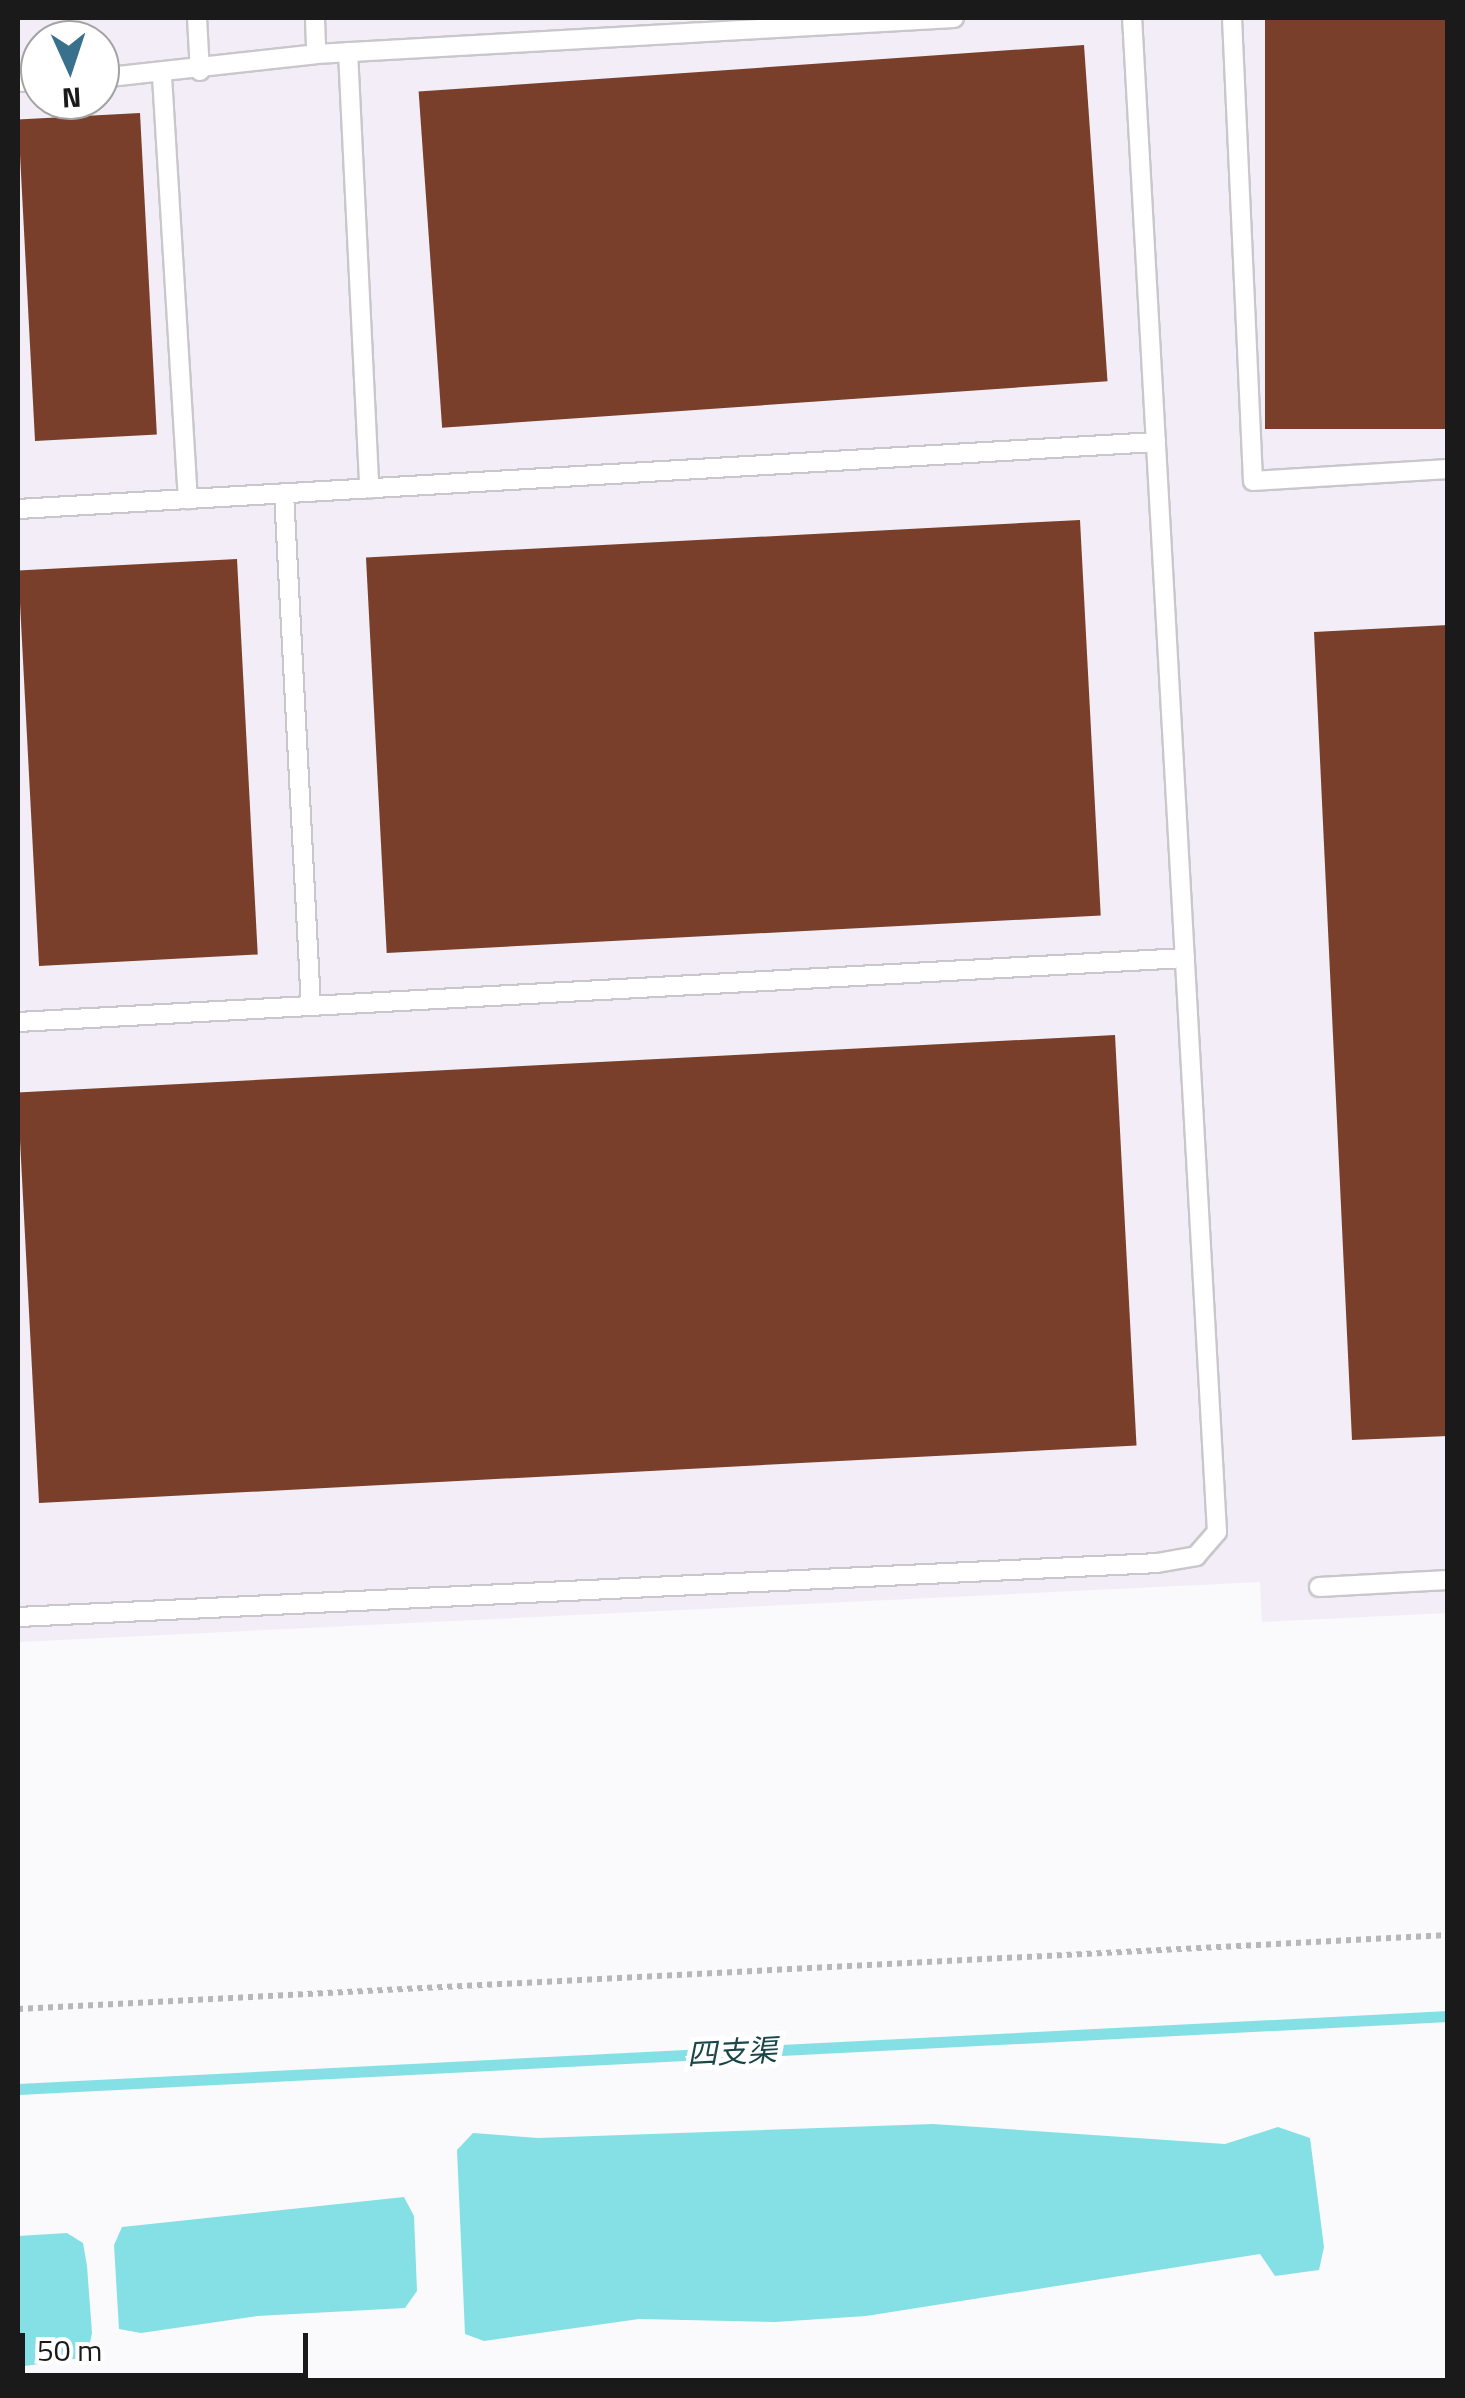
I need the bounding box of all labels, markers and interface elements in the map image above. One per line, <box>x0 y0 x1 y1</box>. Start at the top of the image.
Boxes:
north arrow <box>20 20 120 120</box>
text: N <box>61 76 82 120</box>
water label: 四支渠 <box>686 2032 778 2072</box>
scale bar <box>25 2313 312 2375</box>
text: 50 m <box>37 2327 102 2373</box>

